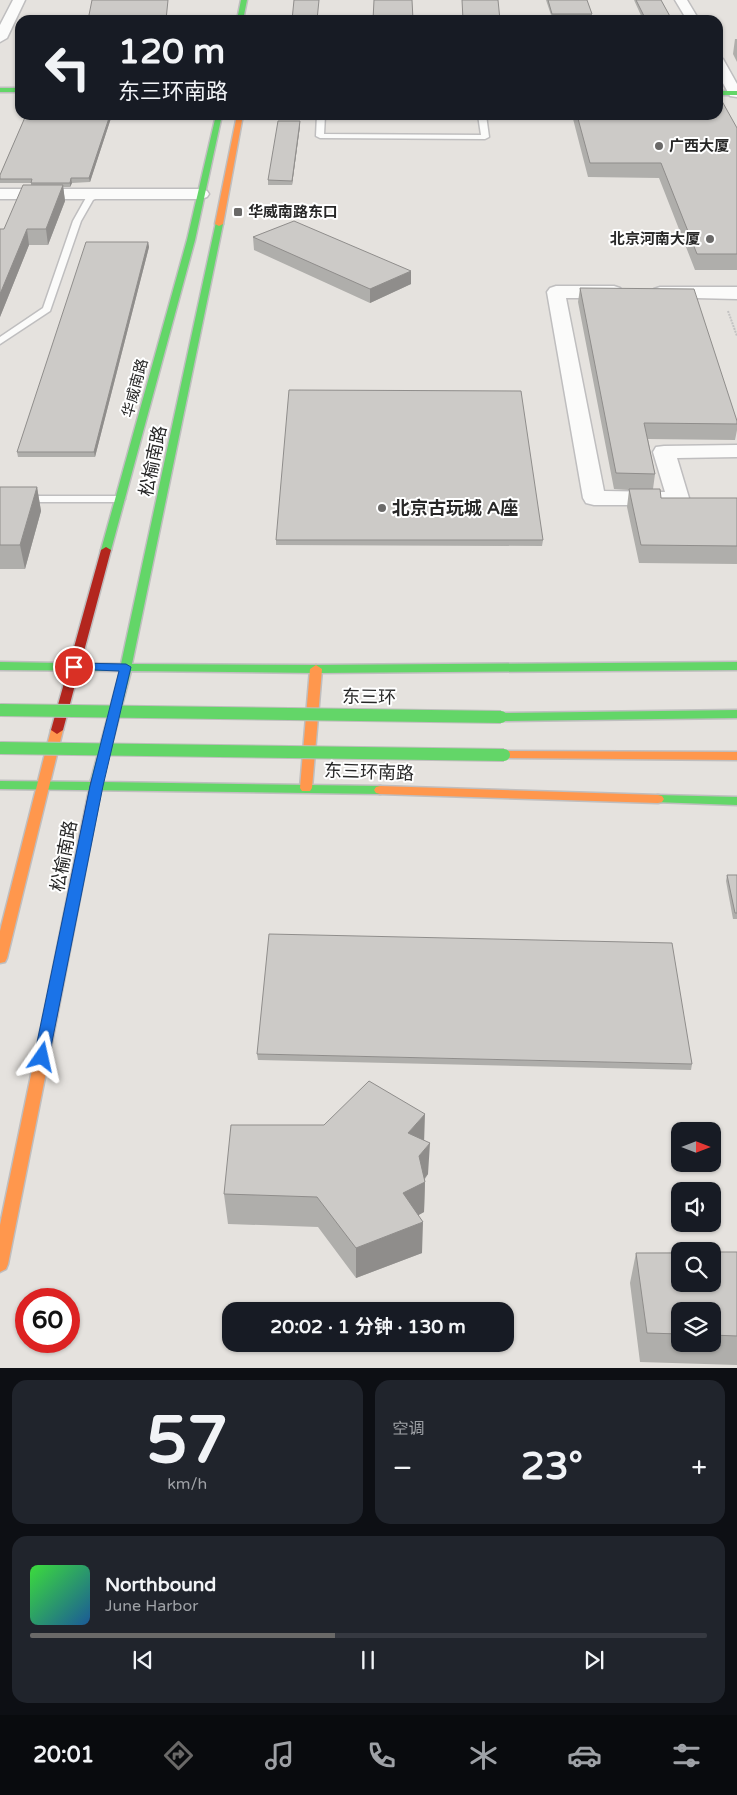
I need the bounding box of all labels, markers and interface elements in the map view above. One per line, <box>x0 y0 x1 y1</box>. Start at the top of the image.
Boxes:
text: 120 m <box>118 31 225 73</box>
icon: left <box>35 35 100 100</box>
text: 东三环南路 <box>118 79 228 105</box>
place label: 广西大厦 <box>669 137 729 155</box>
marker: 广西大厦 <box>653 140 665 152</box>
place label: 华威南路东口 <box>248 203 338 221</box>
marker: 华威南路东口 <box>232 206 244 218</box>
place label: 北京河南大厦 <box>610 230 700 248</box>
marker: 北京河南大厦 <box>704 233 716 245</box>
street label: 华威南路 <box>119 357 151 419</box>
street label: 松榆南路 <box>135 423 171 499</box>
place label: 北京古玩城 A座 <box>392 497 518 519</box>
marker: 北京古玩城 A座 <box>376 502 388 514</box>
pin <box>53 646 95 688</box>
icon: arrive <box>60 653 88 681</box>
street label: 东三环 <box>342 686 396 708</box>
street label: 东三环南路 <box>324 759 414 785</box>
street label: 松榆南路 <box>46 819 82 893</box>
position arrow <box>15 1030 67 1082</box>
north arrow <box>671 1122 721 1172</box>
map controls <box>671 1122 721 1352</box>
button: sound <box>671 1182 721 1232</box>
button: search <box>671 1242 721 1292</box>
speed limit sign: 60 <box>15 1288 80 1353</box>
button: layers <box>671 1302 721 1352</box>
text: 20:02 · 1 分钟 · 130 m <box>270 1316 466 1338</box>
text: 57 <box>146 1402 228 1481</box>
text: 空调 <box>393 1419 425 1439</box>
text: 23° <box>521 1444 583 1490</box>
text: − <box>393 1451 412 1485</box>
text: + <box>691 1451 707 1485</box>
text: km/h <box>167 1474 207 1494</box>
text: Northbound <box>105 1574 216 1596</box>
text: June Harbor <box>105 1596 198 1616</box>
icon: previous <box>129 1646 157 1674</box>
icon: pause <box>354 1646 382 1674</box>
icon: next <box>580 1646 608 1674</box>
icon: directions <box>161 1738 196 1773</box>
icon: music <box>262 1738 297 1773</box>
icon: phone <box>364 1738 399 1773</box>
icon: climate <box>466 1738 501 1773</box>
icon: car <box>567 1738 602 1773</box>
icon: filters <box>669 1738 704 1773</box>
text: 20:01 <box>33 1742 94 1768</box>

